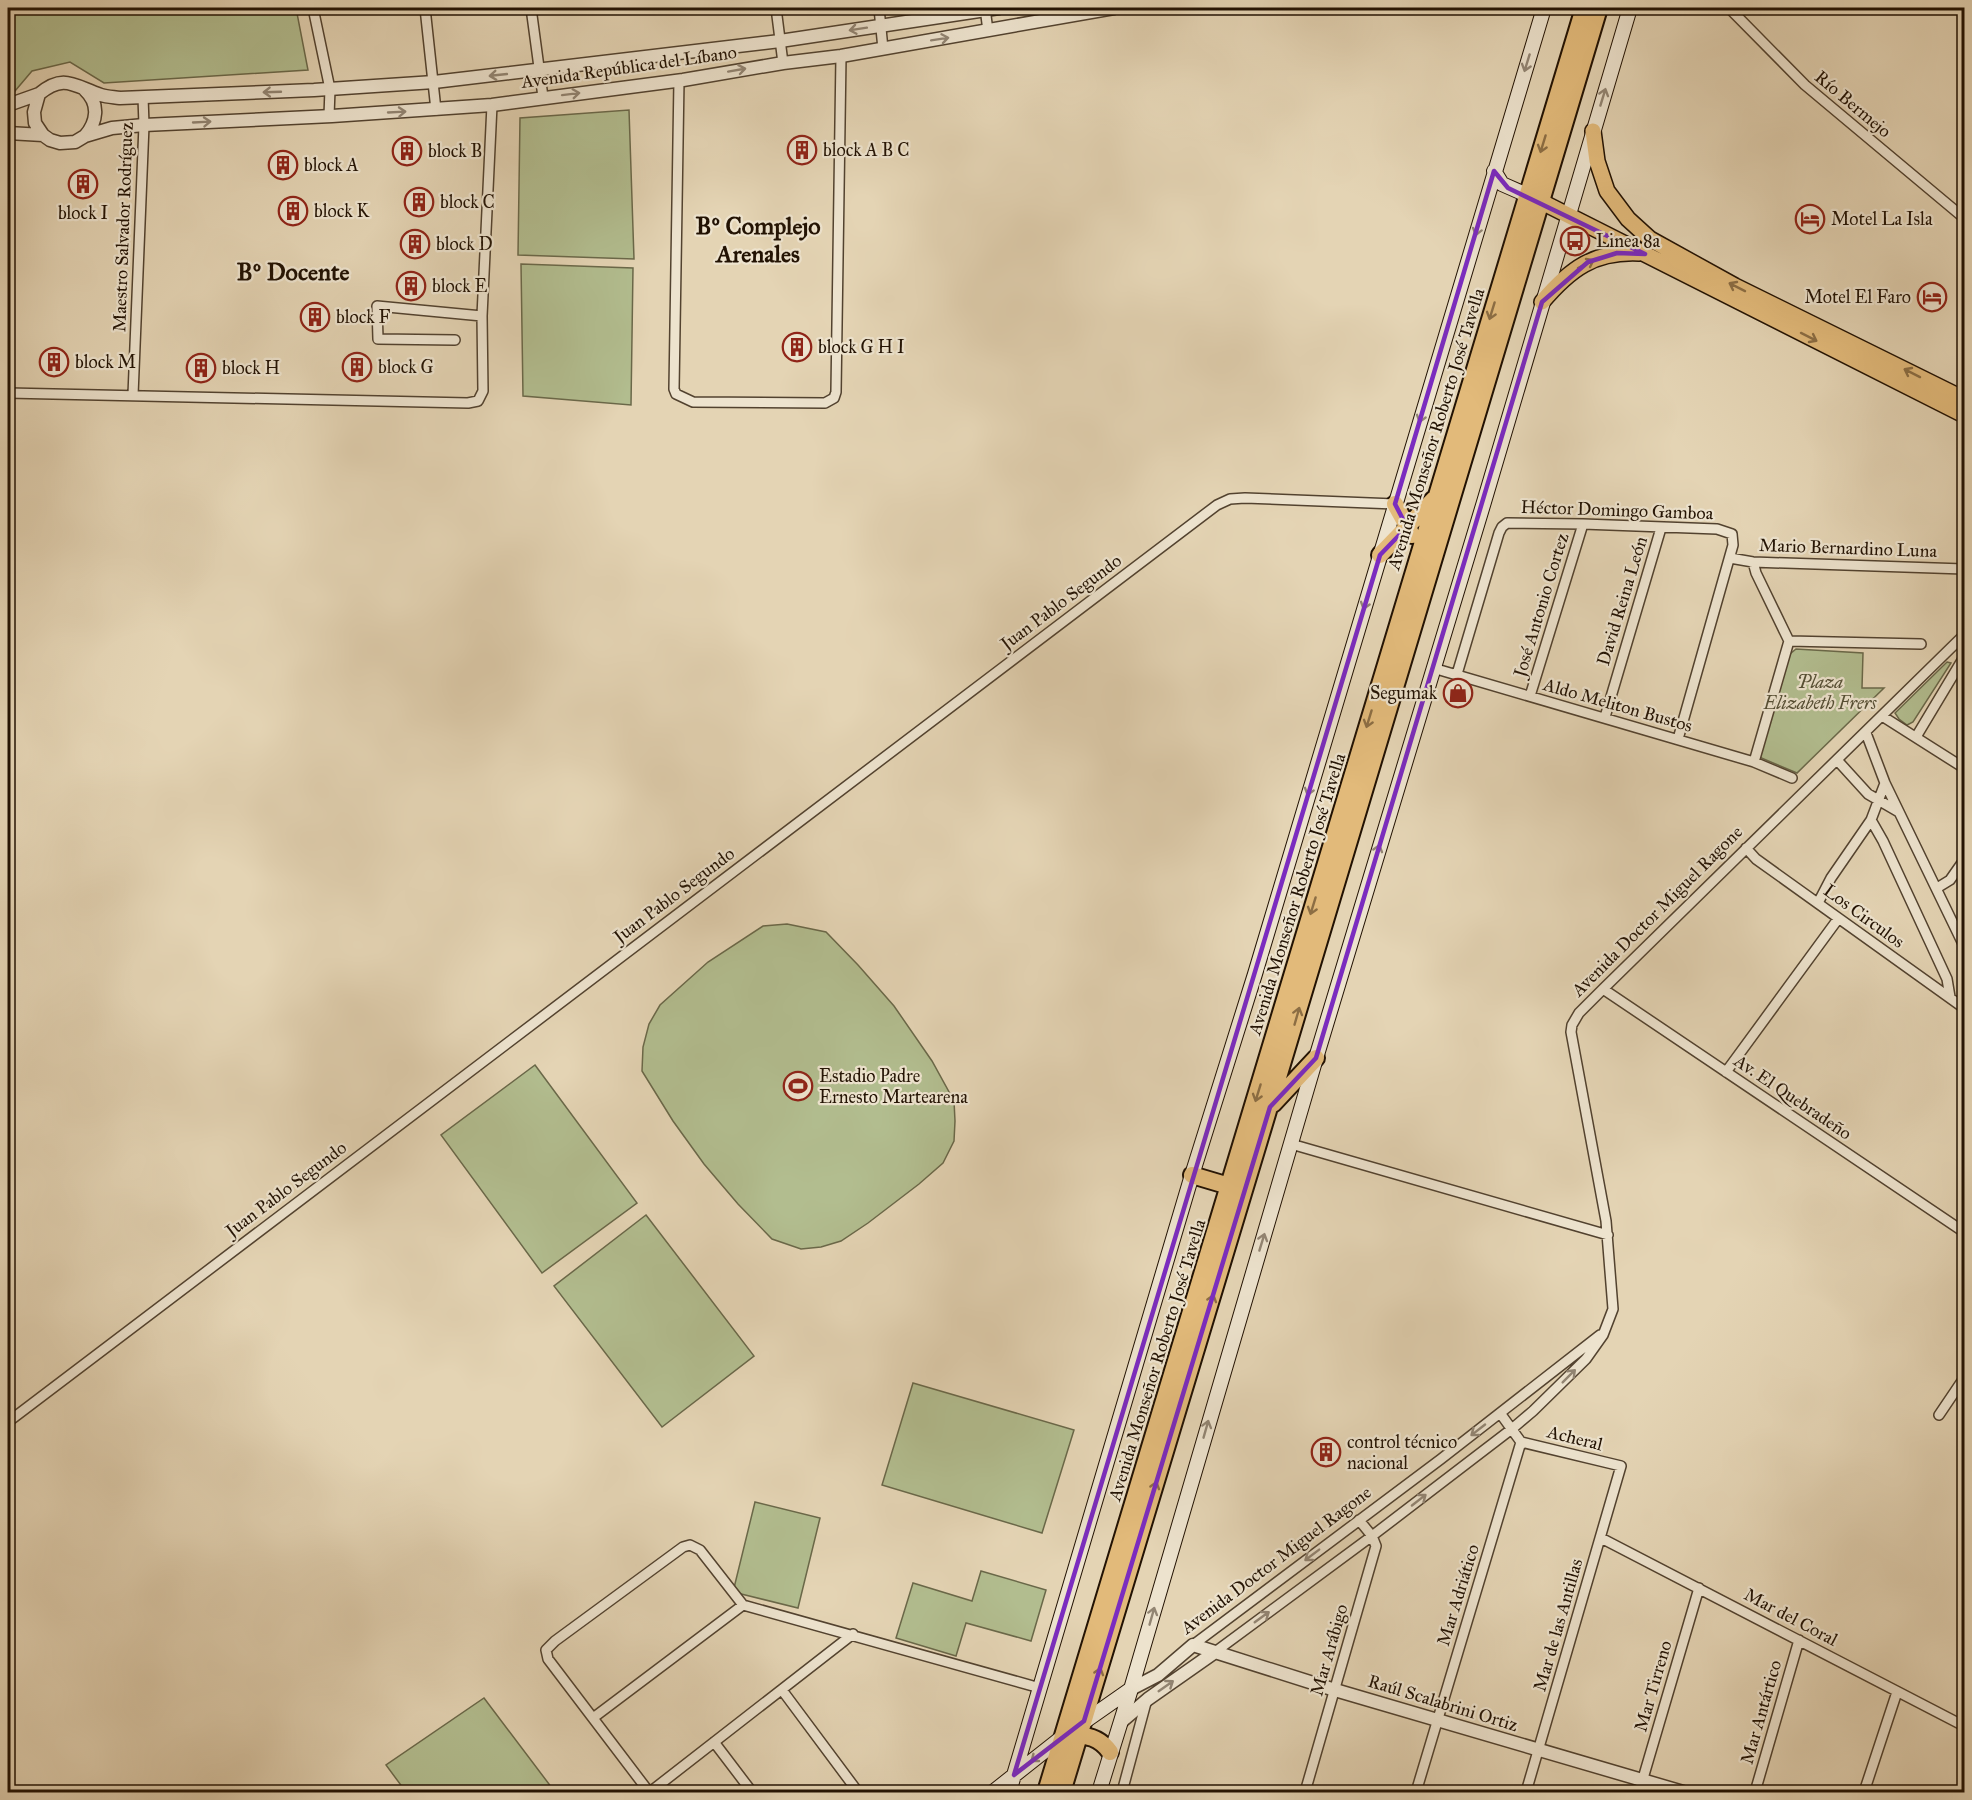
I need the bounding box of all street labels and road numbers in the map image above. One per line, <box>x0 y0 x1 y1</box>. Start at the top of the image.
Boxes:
street label: Avenida República del Líbano <box>519 41 738 93</box>
street label: Río Bermejo <box>1810 66 1896 142</box>
street label: Maestro Salvador Rodríguez <box>108 121 139 333</box>
street label: Avenida Monseñor Roberto José Tavella <box>1382 285 1490 574</box>
street label: Héctor Domingo Gamboa <box>1520 496 1714 525</box>
street label: José Antonio Cortez <box>1508 530 1574 682</box>
street label: David Reina León <box>1592 533 1652 668</box>
street label: Mario Bernardino Luna <box>1759 534 1938 562</box>
street label: Juan Pablo Segundo <box>995 549 1126 657</box>
street label: Aldo Meliton Bustos <box>1540 673 1695 737</box>
street label: Avenida Monseñor Roberto José Tavella <box>1243 750 1351 1039</box>
street label: Avenida Doctor Miguel Ragone <box>1566 821 1748 1002</box>
street label: Juan Pablo Segundo <box>608 842 739 950</box>
street label: Los Circulos <box>1819 879 1909 953</box>
street label: Av. El Quebradeño <box>1729 1049 1856 1144</box>
street label: Juan Pablo Segundo <box>220 1136 351 1244</box>
street label: Avenida Monseñor Roberto José Tavella <box>1103 1216 1211 1505</box>
street label: Acheral <box>1544 1420 1605 1456</box>
street label: Avenida Doctor Miguel Ragone <box>1176 1481 1376 1640</box>
street label: Mar Adriático <box>1432 1541 1484 1649</box>
street label: Mar de las Antillas <box>1529 1556 1587 1694</box>
street label: Mar del Coral <box>1740 1583 1842 1651</box>
street label: Mar Arábigo <box>1305 1602 1354 1699</box>
street label: Mar Tirreno <box>1629 1638 1677 1734</box>
street label: Mar Antártico <box>1736 1657 1786 1767</box>
street label: Raúl Scalabrini Ortiz <box>1365 1670 1521 1736</box>

